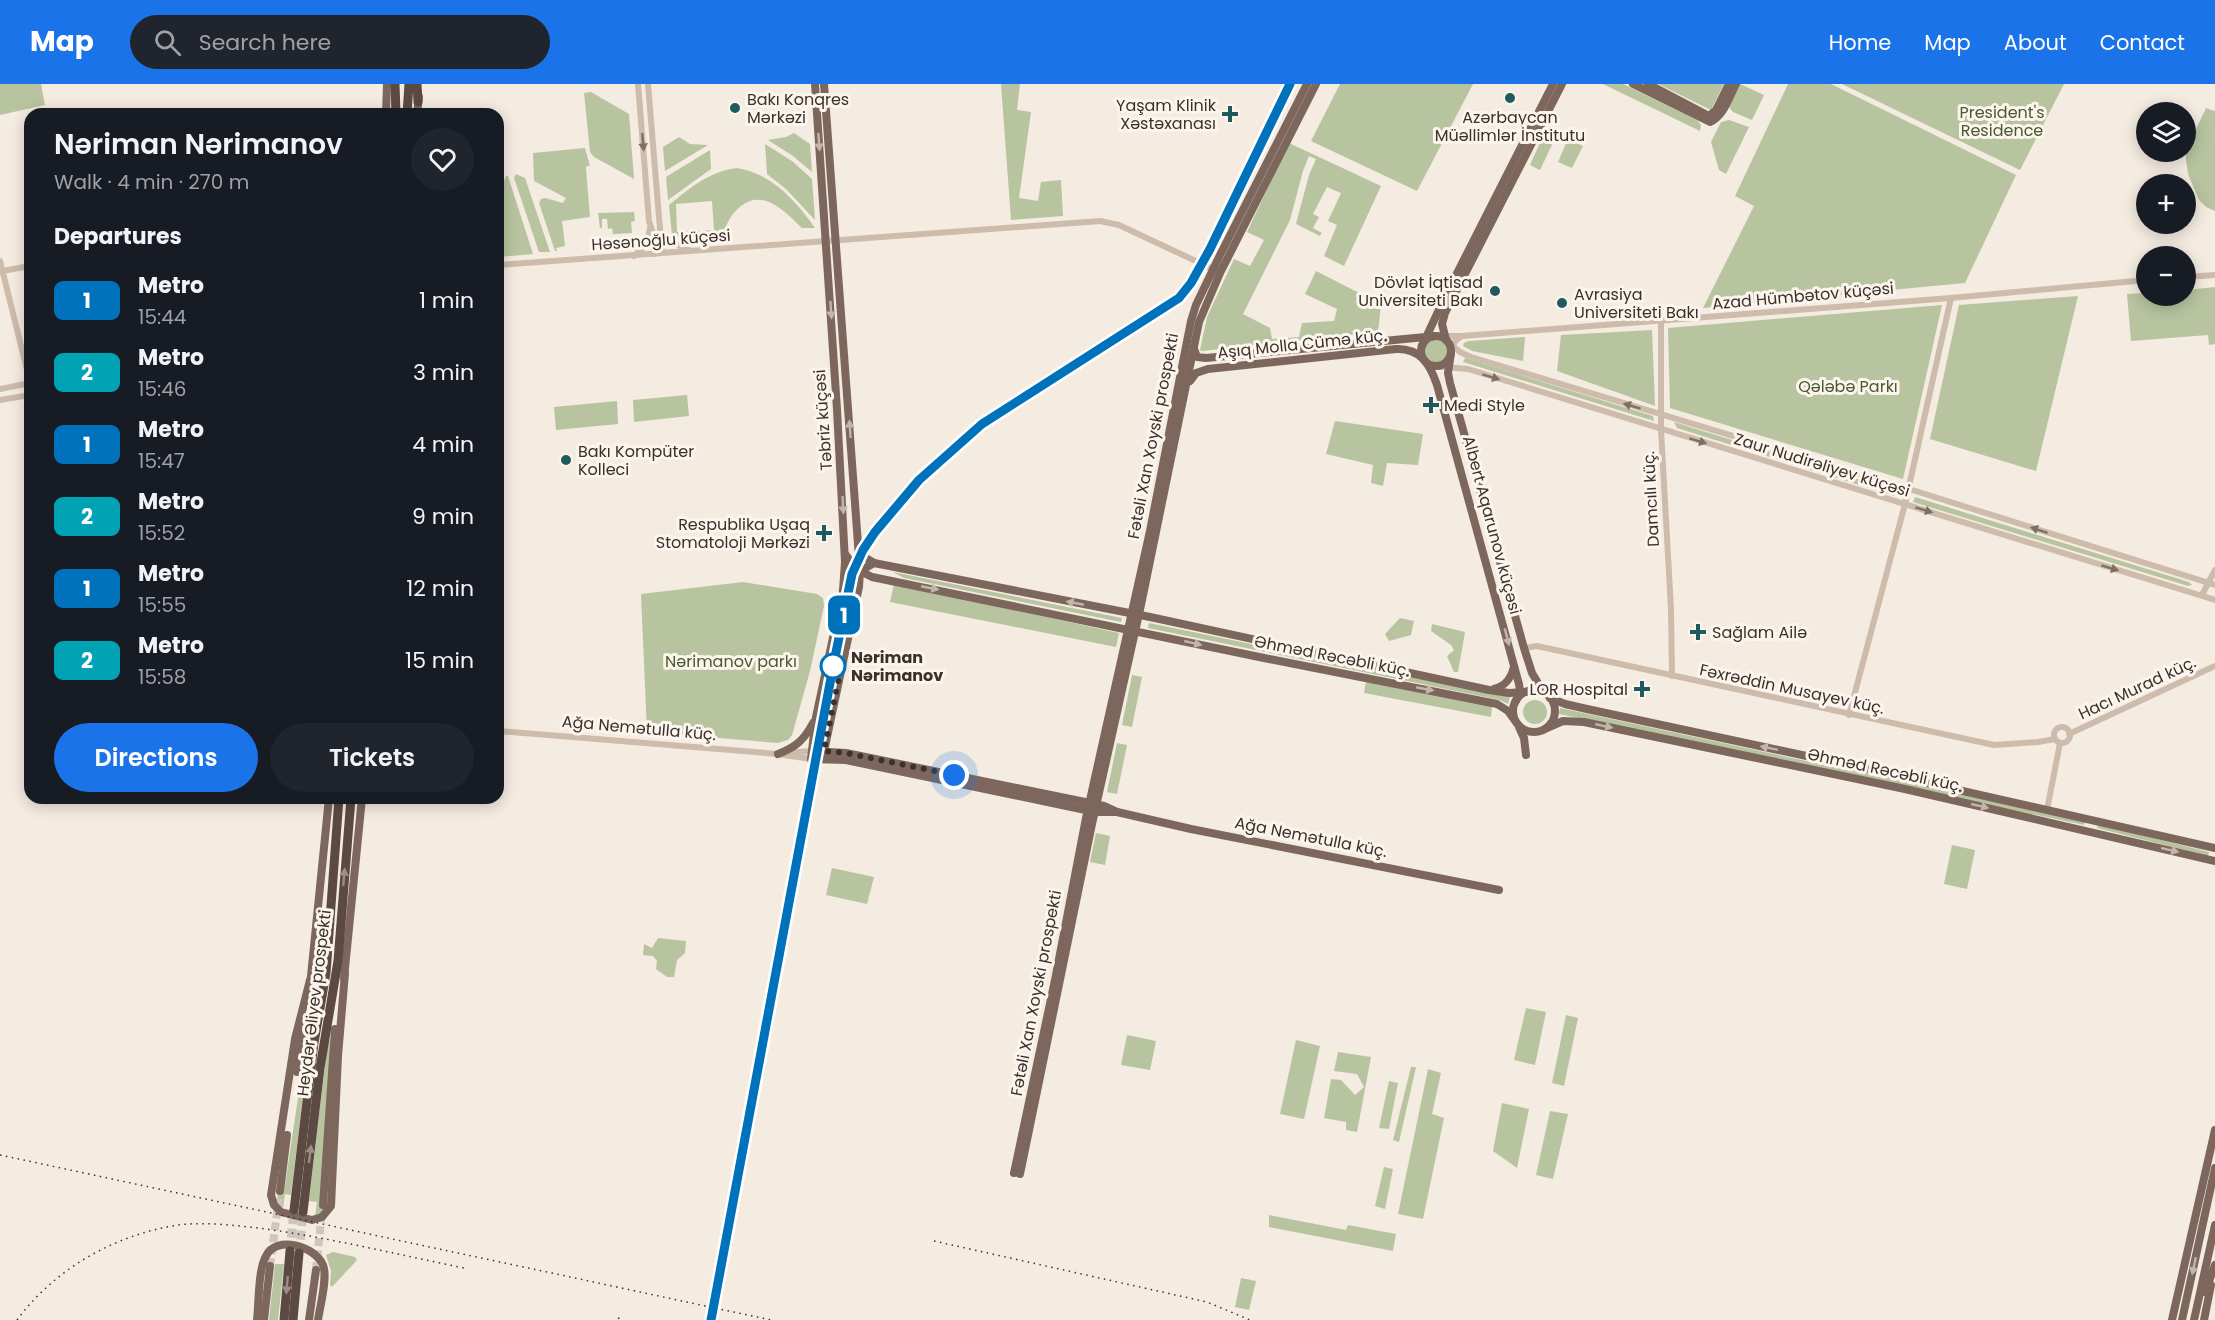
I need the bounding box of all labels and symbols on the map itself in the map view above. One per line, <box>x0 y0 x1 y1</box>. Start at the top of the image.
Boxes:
place label: Bakı Konqres Mərkəzi <box>747 88 849 129</box>
marker: Azərbaycan Müəllimlər İnstitutu <box>1503 91 1517 105</box>
place label: Yaşam Klinik Xəstəxanası <box>1116 94 1217 135</box>
marker: Bakı Konqres Mərkəzi <box>728 101 742 115</box>
park label: President's Residence <box>1959 101 2045 142</box>
marker: Yaşam Klinik Xəstəxanası <box>1221 105 1239 123</box>
place label: Azərbaycan Müəllimlər İnstitutu <box>1435 106 1585 147</box>
one-way arrow <box>638 133 648 152</box>
one-way arrow <box>815 133 824 152</box>
street label: Həsənoğlu küçəsi <box>591 224 731 256</box>
place label: Dövlət İqtisad Universiteti Bakı <box>1358 271 1483 312</box>
street label: Azad Hümbətov küçəsi <box>1711 277 1895 315</box>
place label: Avrasiya Universiteti Bakı <box>1574 283 1699 324</box>
marker: Dövlət İqtisad Universiteti Bakı <box>1488 284 1502 298</box>
marker: Avrasiya Universiteti Bakı <box>1555 296 1569 310</box>
one-way arrow <box>826 300 835 319</box>
street label: Aşıq Molla Cümə küç. <box>1216 324 1388 364</box>
street label: Fətəli Xan Xoyski prospekti <box>1122 331 1184 541</box>
street label: Təbriz küçəsi <box>808 369 838 471</box>
one-way arrow <box>1482 373 1500 382</box>
park label: Qələbə Parkı <box>1798 375 1898 398</box>
place label: Medi Style <box>1444 394 1525 417</box>
marker: Medi Style <box>1422 396 1440 414</box>
one-way arrow <box>1623 401 1641 410</box>
one-way arrow <box>845 419 855 438</box>
street label: Zaur Nudirəliyev küçəsi <box>1731 427 1913 503</box>
street label: Albert Aqarunov küçəsi <box>1457 433 1527 617</box>
one-way arrow <box>1689 437 1707 446</box>
place label: Bakı Kompüter Kolleci <box>578 440 694 481</box>
street label: Damcılı küç. <box>1637 450 1665 548</box>
marker: Bakı Kompüter Kolleci <box>559 453 573 467</box>
one-way arrow <box>838 495 847 514</box>
one-way arrow <box>1915 506 1933 516</box>
place label: Respublika Uşaq Stomatoloji Mərkəzi <box>656 513 810 554</box>
marker: Respublika Uşaq Stomatoloji Mərkəzi <box>815 524 833 542</box>
one-way arrow <box>2030 525 2048 534</box>
one-way arrow <box>2101 564 2119 573</box>
one-way arrow <box>921 584 939 594</box>
line badge: 1 <box>824 596 864 634</box>
one-way arrow <box>1065 598 1084 607</box>
place label: Sağlam Ailə <box>1712 621 1807 644</box>
marker: Sağlam Ailə <box>1689 623 1707 641</box>
one-way arrow <box>1503 628 1512 646</box>
street label: Əhməd Rəcəbli küç. <box>1252 630 1412 682</box>
one-way arrow <box>1184 638 1202 648</box>
place label: Nəriman Nərimanov <box>851 646 943 687</box>
park label: Nərimanov parkı <box>665 650 797 673</box>
street label: Hacı Murad küç. <box>2074 651 2200 725</box>
marker: Nəriman Nərimanov <box>820 653 846 679</box>
street label: Fəxrəddin Musayev küç. <box>1697 658 1887 720</box>
place label: LOR Hospital <box>1530 678 1628 701</box>
marker: LOR Hospital <box>1633 680 1651 698</box>
one-way arrow <box>1416 685 1435 694</box>
street label: Ağa Nemətulla küç. <box>561 710 717 746</box>
one-way arrow <box>1595 722 1613 732</box>
street label: Əhməd Rəcəbli küç. <box>1805 742 1965 798</box>
one-way arrow <box>1759 743 1778 752</box>
your location <box>939 760 969 790</box>
one-way arrow <box>1970 802 1989 812</box>
street label: Ağa Nemətulla küç. <box>1233 811 1389 863</box>
one-way arrow <box>2160 846 2179 856</box>
one-way arrow <box>340 868 349 887</box>
street label: Fətəli Xan Xoyski prospekti <box>1005 888 1067 1098</box>
street label: Heydər Əliyev prospekti <box>291 908 337 1098</box>
one-way arrow <box>305 1144 315 1163</box>
one-way arrow <box>2189 1257 2198 1276</box>
one-way arrow <box>282 1276 292 1295</box>

